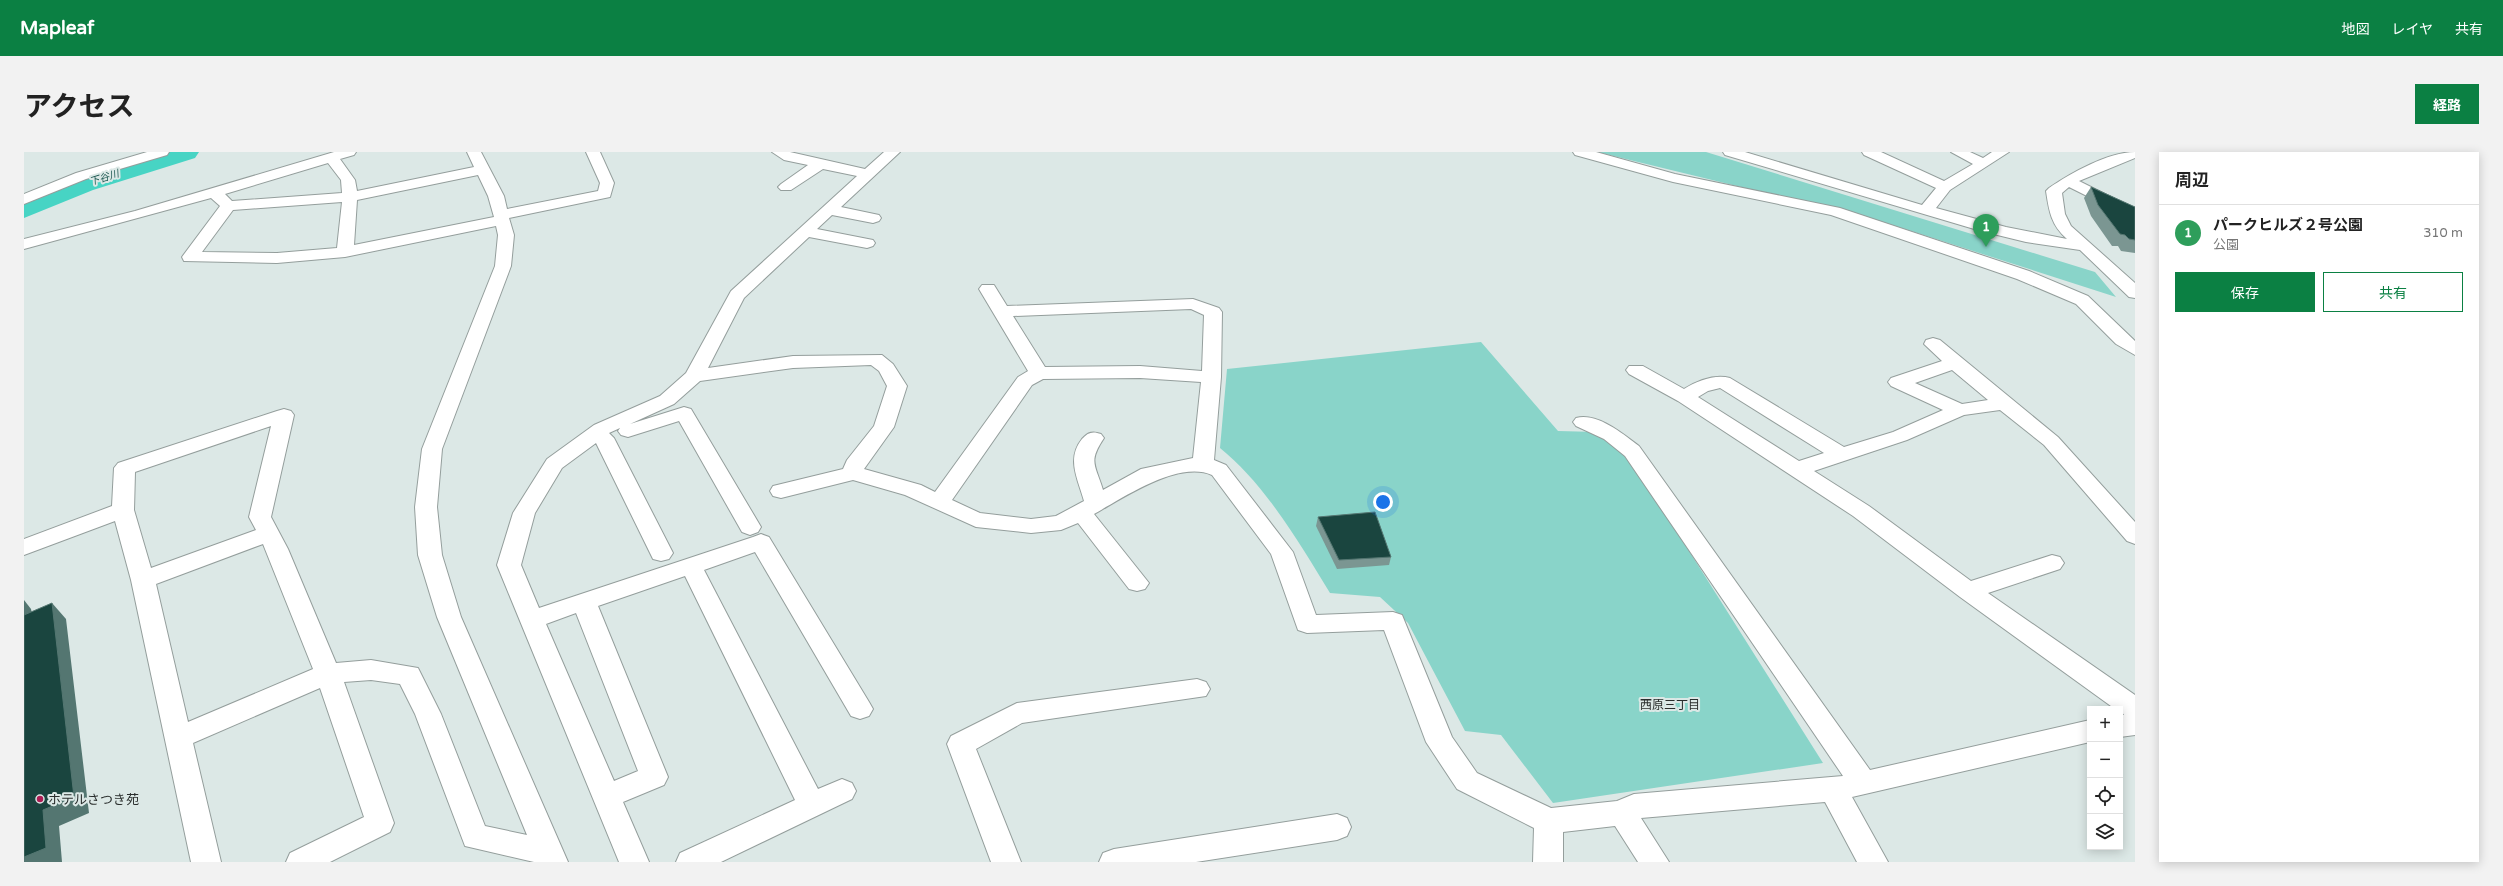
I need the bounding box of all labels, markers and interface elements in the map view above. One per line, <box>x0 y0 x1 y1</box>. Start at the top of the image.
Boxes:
text: Mapleaf <box>20 17 94 39</box>
text: 地図 <box>2341 21 2369 38</box>
text: レイヤ <box>2391 21 2433 38</box>
text: 共有 <box>2455 21 2483 38</box>
button: 経路 <box>2415 84 2479 124</box>
text: アクセス <box>24 90 135 124</box>
water label: 下谷川 <box>88 168 121 188</box>
text: 周辺 <box>2175 170 2209 191</box>
pin: 1 <box>1973 214 1999 247</box>
text: パークヒルズ２号公園 <box>2213 216 2363 234</box>
text: 1 <box>2184 225 2192 241</box>
text: 310 m <box>2423 225 2463 241</box>
text: 公園 <box>2213 237 2239 253</box>
button: 保存 <box>2175 272 2315 312</box>
button: 共有 <box>2323 272 2463 312</box>
your location <box>1373 492 1393 512</box>
district label: 西原三丁目 <box>1640 698 1700 712</box>
map controls <box>2087 706 2123 850</box>
button: + <box>2087 706 2123 742</box>
button: − <box>2087 742 2123 778</box>
button: locate <box>2087 778 2123 814</box>
place label: ホテルさつき苑 <box>48 792 139 808</box>
marker: ホテルさつき苑 <box>35 794 45 804</box>
button: layers <box>2087 814 2123 850</box>

